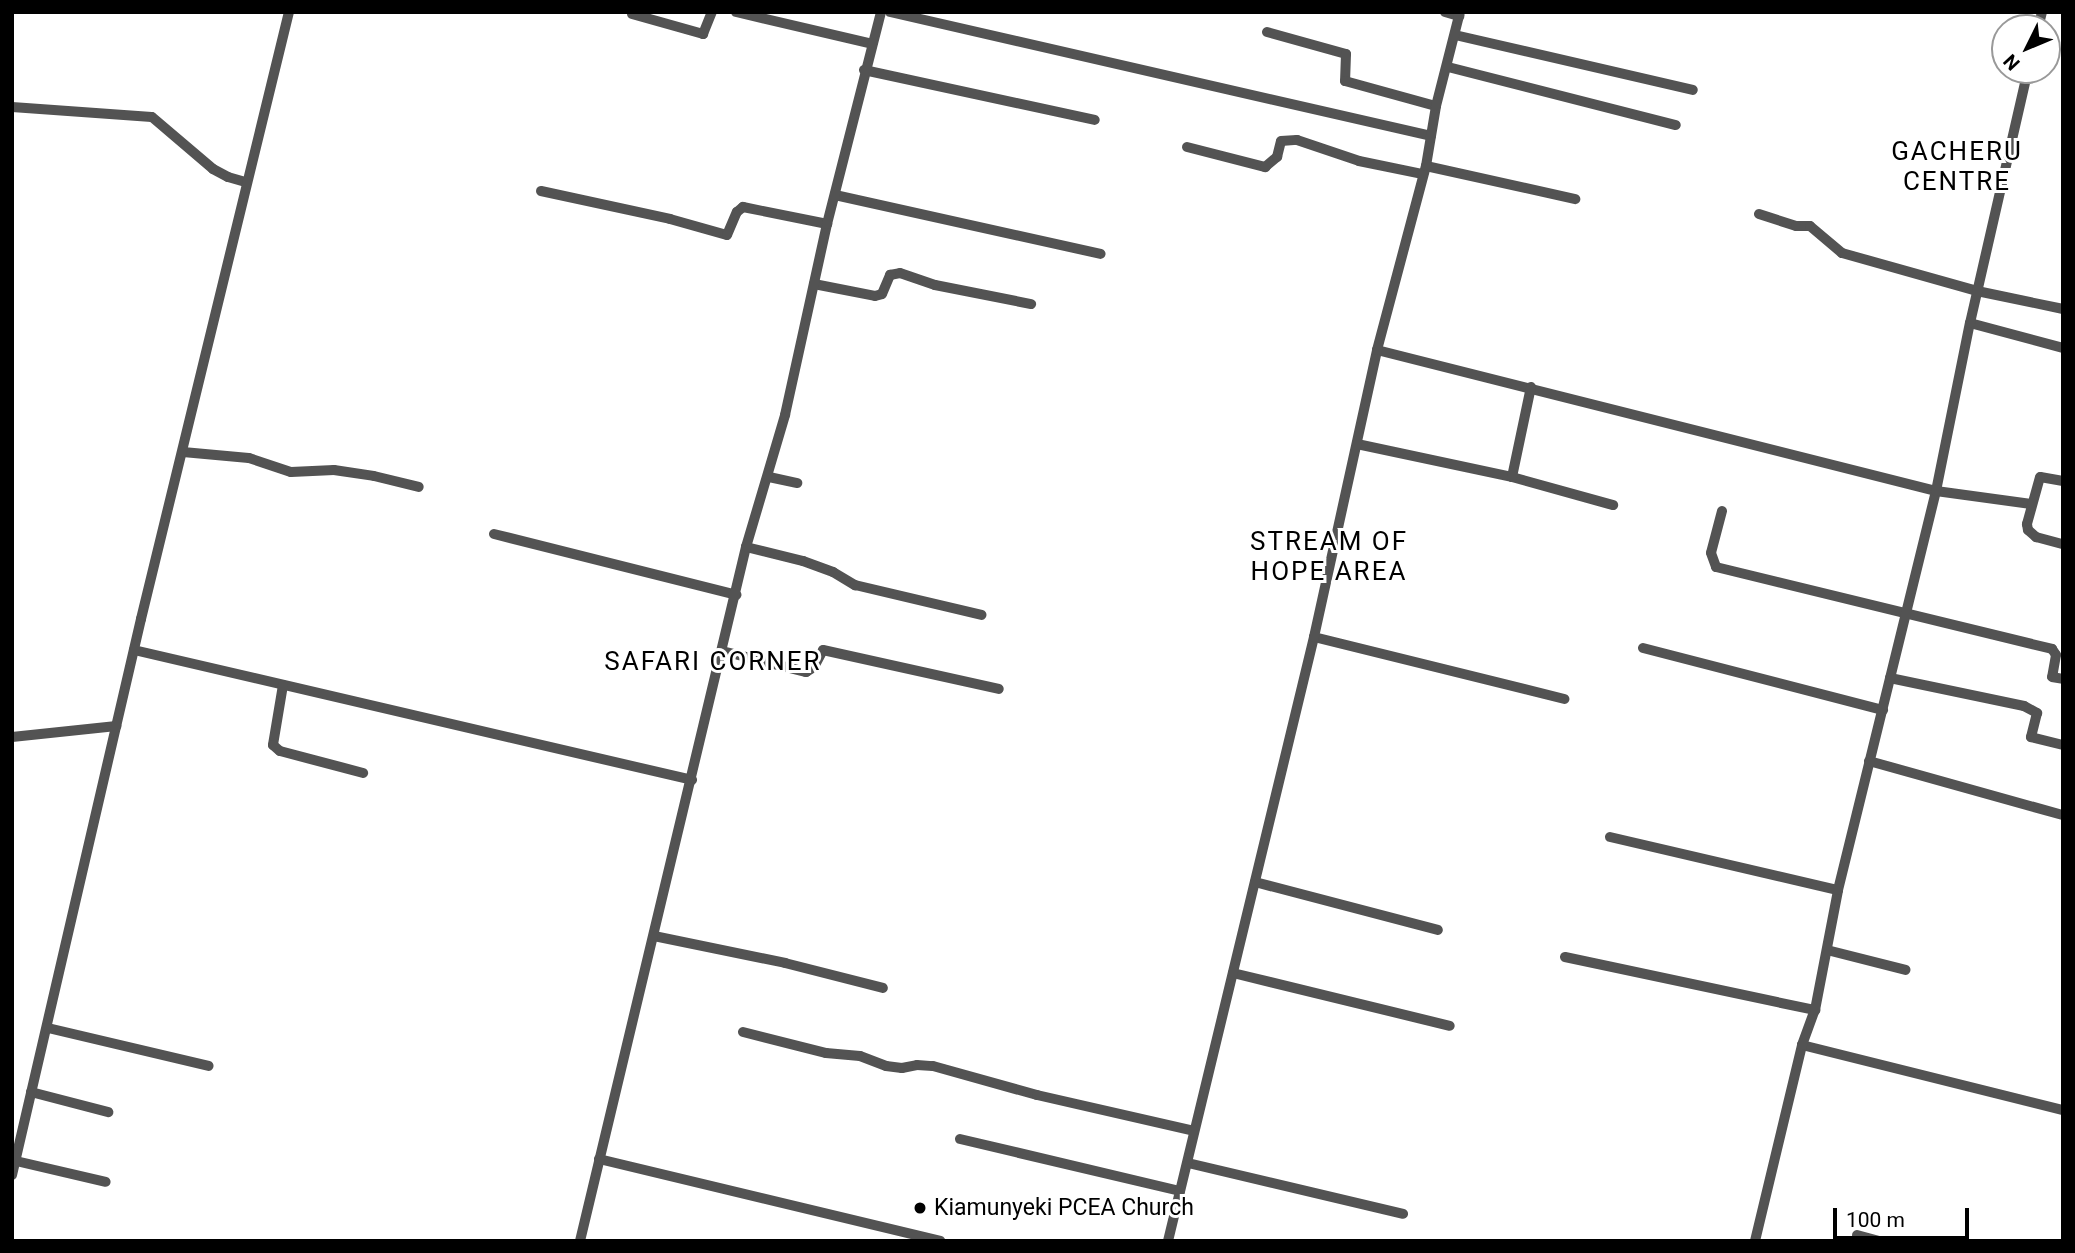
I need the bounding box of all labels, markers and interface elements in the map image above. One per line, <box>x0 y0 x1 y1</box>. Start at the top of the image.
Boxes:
north arrow <box>1991 14 2061 84</box>
text: N <box>1999 50 2025 75</box>
district label: GACHERU CENTRE <box>1892 136 2022 198</box>
district label: STREAM OF HOPE AREA <box>1251 526 1407 588</box>
district label: SAFARI CORNER <box>606 646 820 678</box>
place label: Kiamunyeki PCEA Church <box>934 1194 1194 1222</box>
scale bar <box>1837 1194 1974 1238</box>
marker: Kiamunyeki PCEA Church <box>912 1200 928 1216</box>
text: 100 m <box>1846 1208 1905 1232</box>

